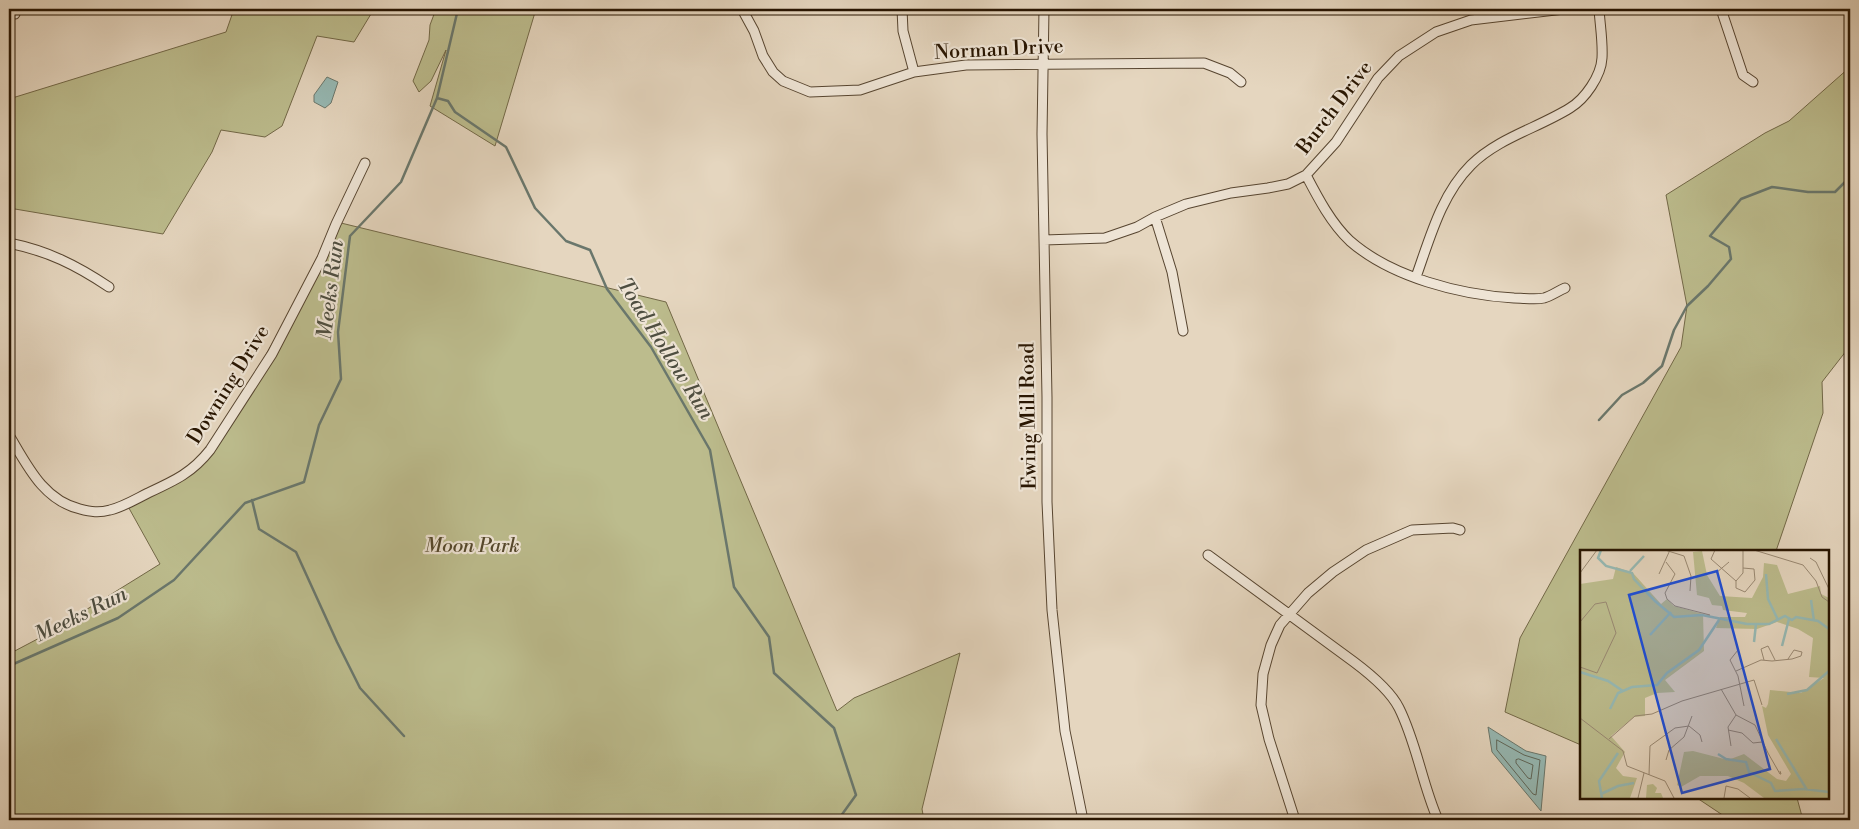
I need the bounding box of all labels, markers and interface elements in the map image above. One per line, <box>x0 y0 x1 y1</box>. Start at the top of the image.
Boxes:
street label: Norman Drive <box>934 34 1064 66</box>
street label: Burch Drive <box>1291 56 1378 161</box>
water label: Meeks Run <box>312 238 350 341</box>
water label: Toad Hollow Run <box>611 273 719 425</box>
street label: Downing Drive <box>182 321 276 449</box>
street label: Ewing Mill Road <box>1015 342 1043 490</box>
park label: Moon Park <box>425 534 519 559</box>
inset map <box>1580 550 1829 799</box>
water label: Meeks Run <box>30 581 132 649</box>

